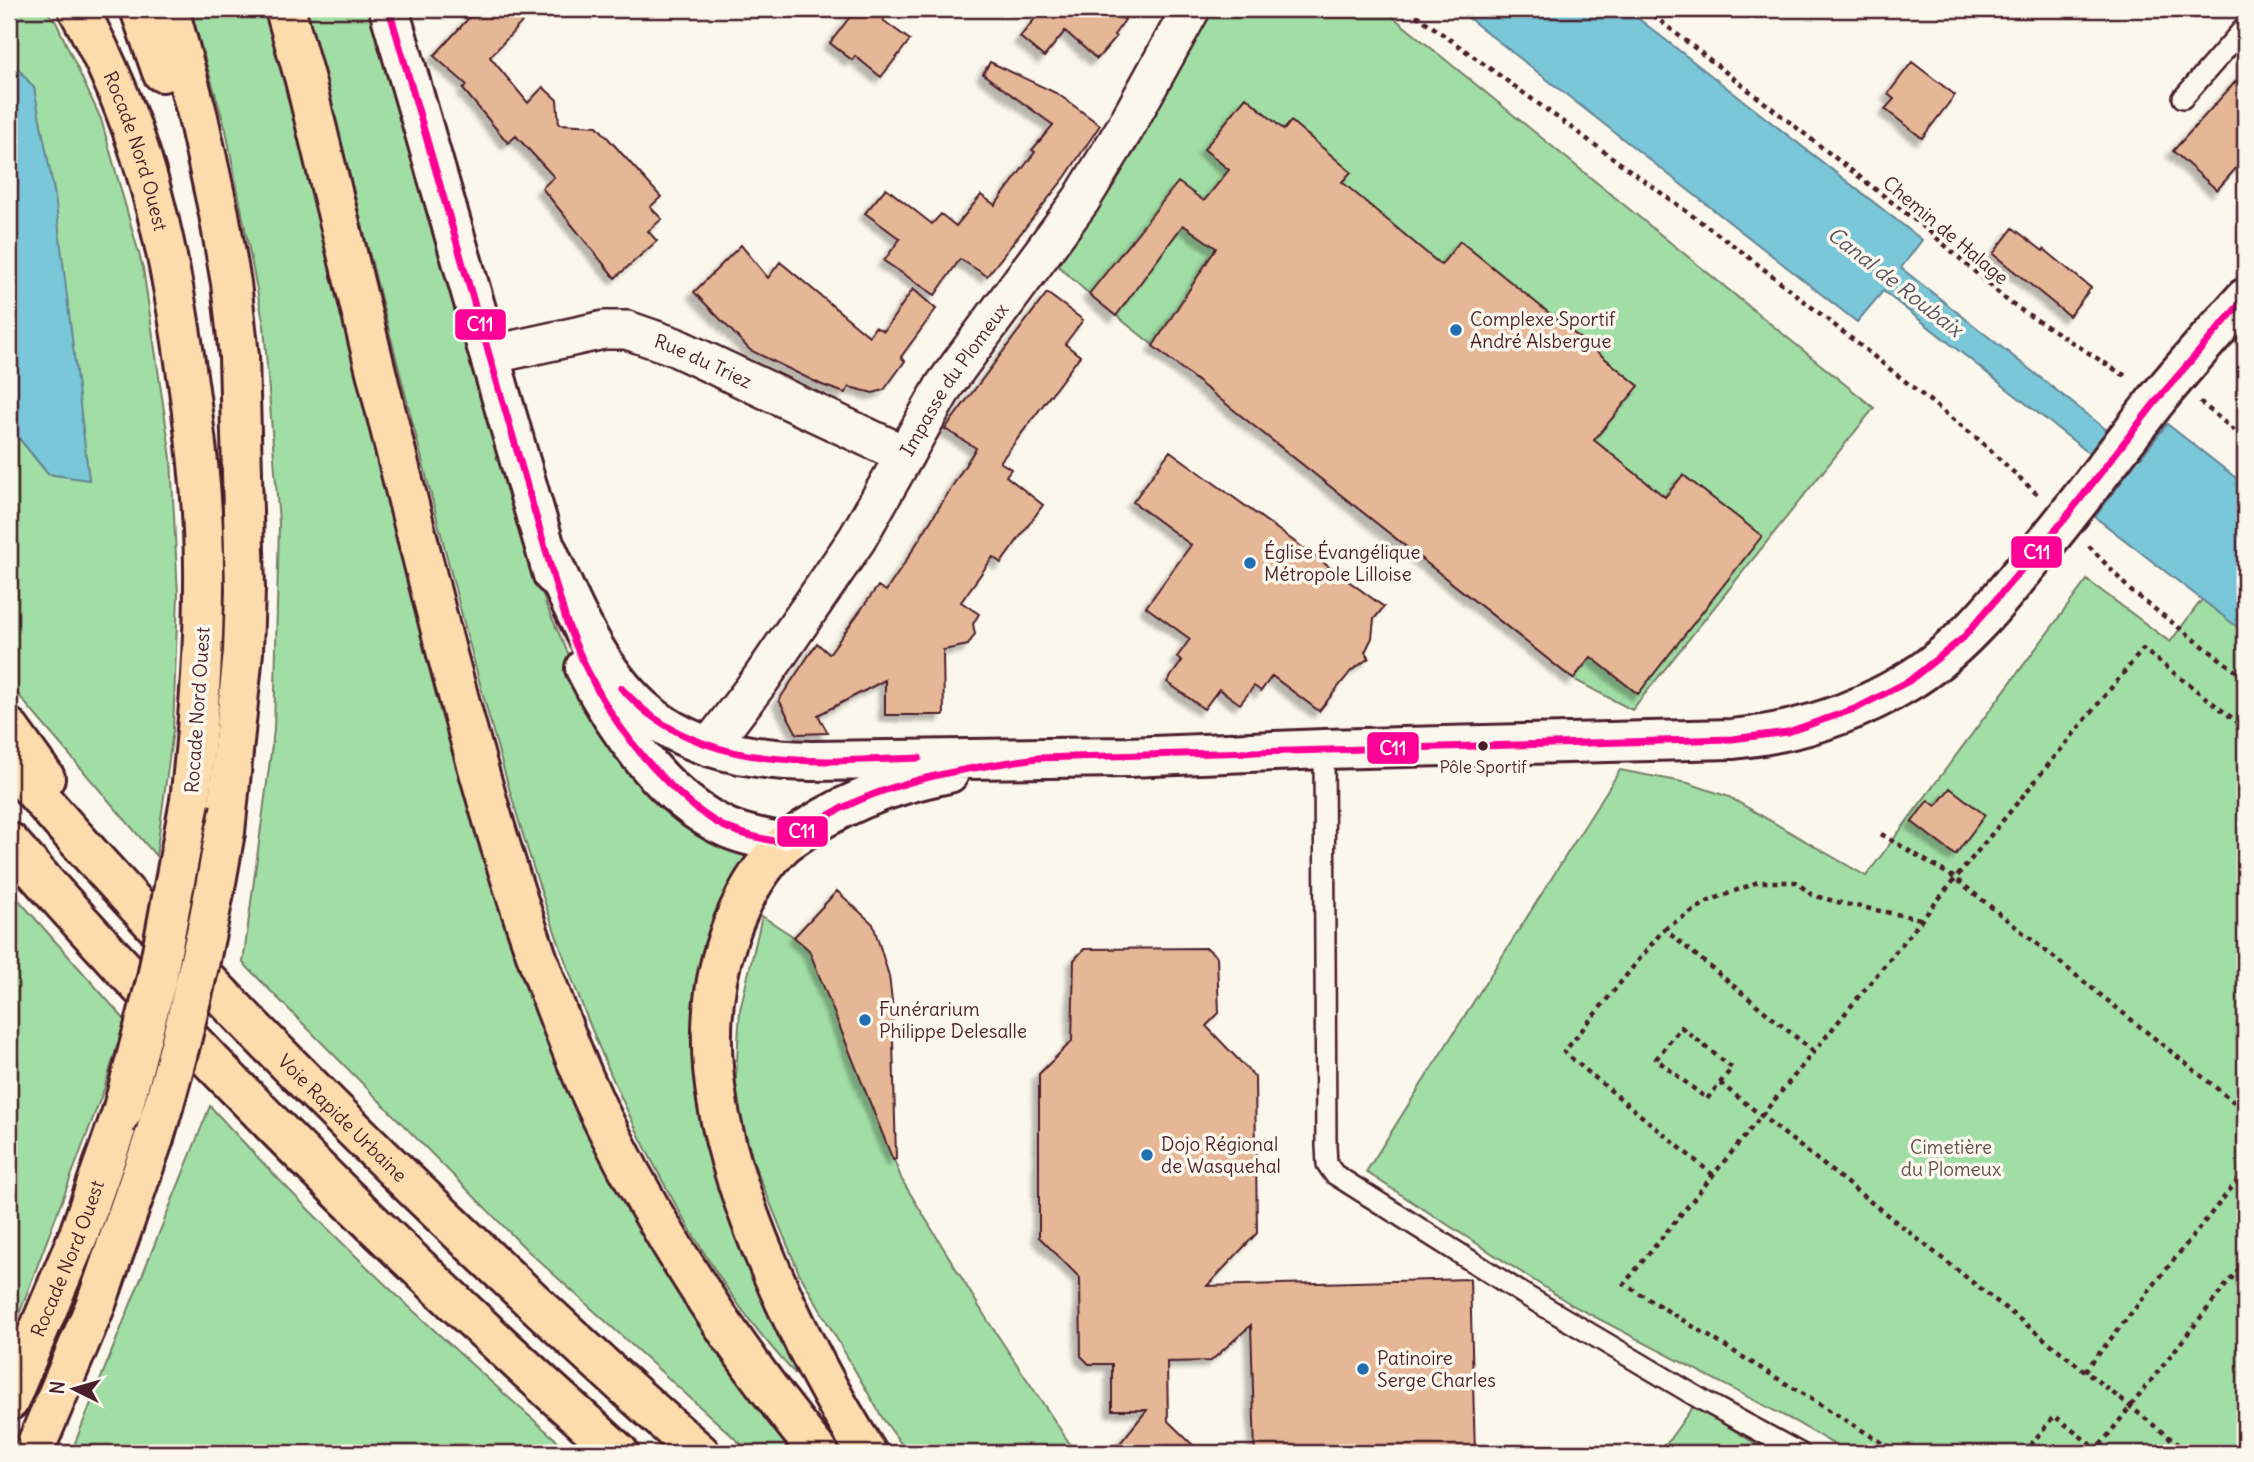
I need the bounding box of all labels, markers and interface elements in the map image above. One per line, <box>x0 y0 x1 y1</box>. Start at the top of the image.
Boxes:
street label: Rocade Nord Ouest <box>99 67 173 233</box>
street label: Chemin de Halage <box>1878 171 2014 289</box>
water label: Canal de Roubaix <box>1822 221 1970 344</box>
street label: Impasse du Plomeux <box>895 297 1014 460</box>
place label: Complexe Sportif André Alsbergue <box>1470 307 1616 353</box>
line badge: C11 <box>454 308 507 341</box>
text: C11 <box>466 312 494 336</box>
marker: Complexe Sportif André Alsbergue <box>1448 322 1464 338</box>
street label: Rue du Triez <box>651 329 756 393</box>
line badge: C11 <box>2010 535 2063 569</box>
place label: Église Évangélique Métropole Lilloise <box>1264 540 1420 586</box>
text: C11 <box>2023 540 2051 564</box>
marker: Église Évangélique Métropole Lilloise <box>1242 555 1258 571</box>
street label: Rocade Nord Ouest <box>179 626 215 794</box>
line badge: C11 <box>1366 731 1420 765</box>
text: C11 <box>1379 736 1407 760</box>
marker: Pôle Sportif <box>1476 739 1490 753</box>
place label: Pôle Sportif <box>1439 756 1527 778</box>
line badge: C11 <box>776 815 829 848</box>
text: C11 <box>788 819 816 843</box>
place label: Funérarium Philippe Delesalle <box>879 997 1027 1043</box>
marker: Funérarium Philippe Delesalle <box>857 1012 873 1028</box>
street label: Voie Rapide Urbaine <box>273 1049 412 1187</box>
place label: Dojo Régional de Wasquehal <box>1161 1132 1281 1178</box>
park label: Cimetière du Plomeux <box>1901 1135 2002 1181</box>
marker: Dojo Régional de Wasquehal <box>1139 1147 1155 1163</box>
street label: Rocade Nord Ouest <box>25 1177 109 1341</box>
place label: Patinoire Serge Charles <box>1377 1346 1496 1392</box>
north arrow <box>38 1354 108 1424</box>
marker: Patinoire Serge Charles <box>1355 1361 1371 1377</box>
text: N <box>45 1380 70 1395</box>

